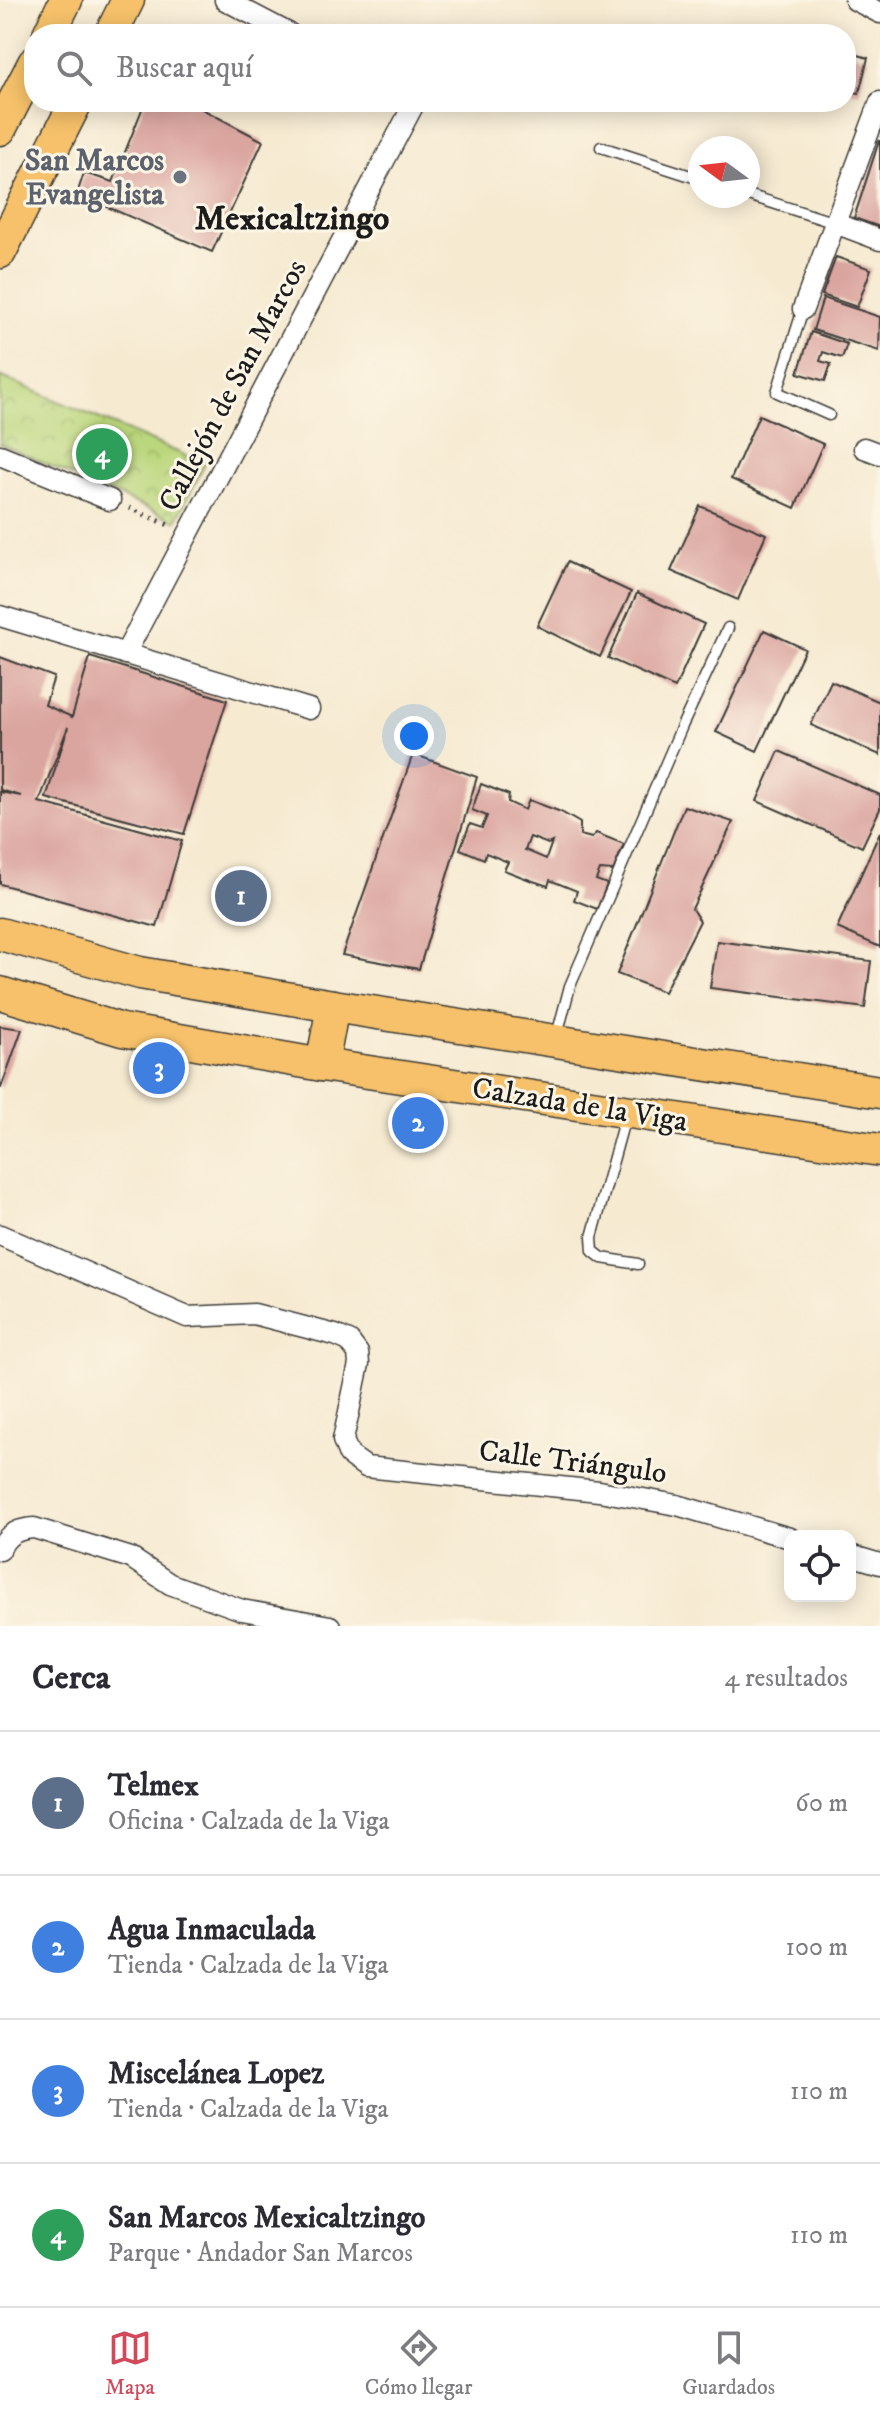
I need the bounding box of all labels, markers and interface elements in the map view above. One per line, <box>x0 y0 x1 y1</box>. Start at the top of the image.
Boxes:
search box <box>24 24 856 112</box>
icon: search <box>52 46 96 90</box>
text: Buscar aquí <box>116 50 253 87</box>
north arrow <box>688 136 760 208</box>
place label: San Marcos Evangelista <box>25 143 165 214</box>
marker: San Marcos Evangelista <box>171 168 189 186</box>
district label: Mexicaltzingo <box>195 198 389 240</box>
street label: Callejón de San Marcos <box>151 253 315 518</box>
pin: 4 <box>76 424 128 484</box>
your location <box>394 716 434 756</box>
pin: 1 <box>215 866 267 926</box>
pin: 3 <box>133 1038 185 1098</box>
street label: Calzada de la Viga <box>469 1070 690 1141</box>
pin: 2 <box>392 1093 444 1153</box>
street label: Calle Triángulo <box>477 1433 669 1492</box>
map controls <box>784 1530 856 1602</box>
button: locate <box>784 1530 856 1602</box>
text: Cerca <box>32 1657 110 1699</box>
text: 4 resultados <box>724 1662 848 1695</box>
text: Telmex <box>108 1768 199 1805</box>
text: 1 <box>53 1787 63 1820</box>
text: 60 m <box>795 1787 848 1820</box>
text: Oficina · Calzada de la Viga <box>108 1805 389 1838</box>
text: Agua Inmaculada <box>108 1912 316 1949</box>
text: 2 <box>52 1931 64 1964</box>
text: 100 m <box>785 1931 848 1964</box>
text: Tienda · Calzada de la Viga <box>108 1949 388 1982</box>
text: Miscelánea Lopez <box>108 2056 324 2093</box>
text: 3 <box>53 2075 63 2108</box>
text: 110 m <box>790 2075 848 2108</box>
text: Tienda · Calzada de la Viga <box>108 2093 388 2126</box>
text: San Marcos Mexicaltzingo <box>108 2200 425 2237</box>
text: 4 <box>51 2219 65 2252</box>
text: 110 m <box>790 2219 848 2252</box>
text: Parque · Andador San Marcos <box>108 2237 413 2270</box>
tab: Mapa <box>105 2326 155 2401</box>
tab: Cómo llegar <box>365 2326 472 2401</box>
tab: Guardados <box>682 2326 775 2401</box>

